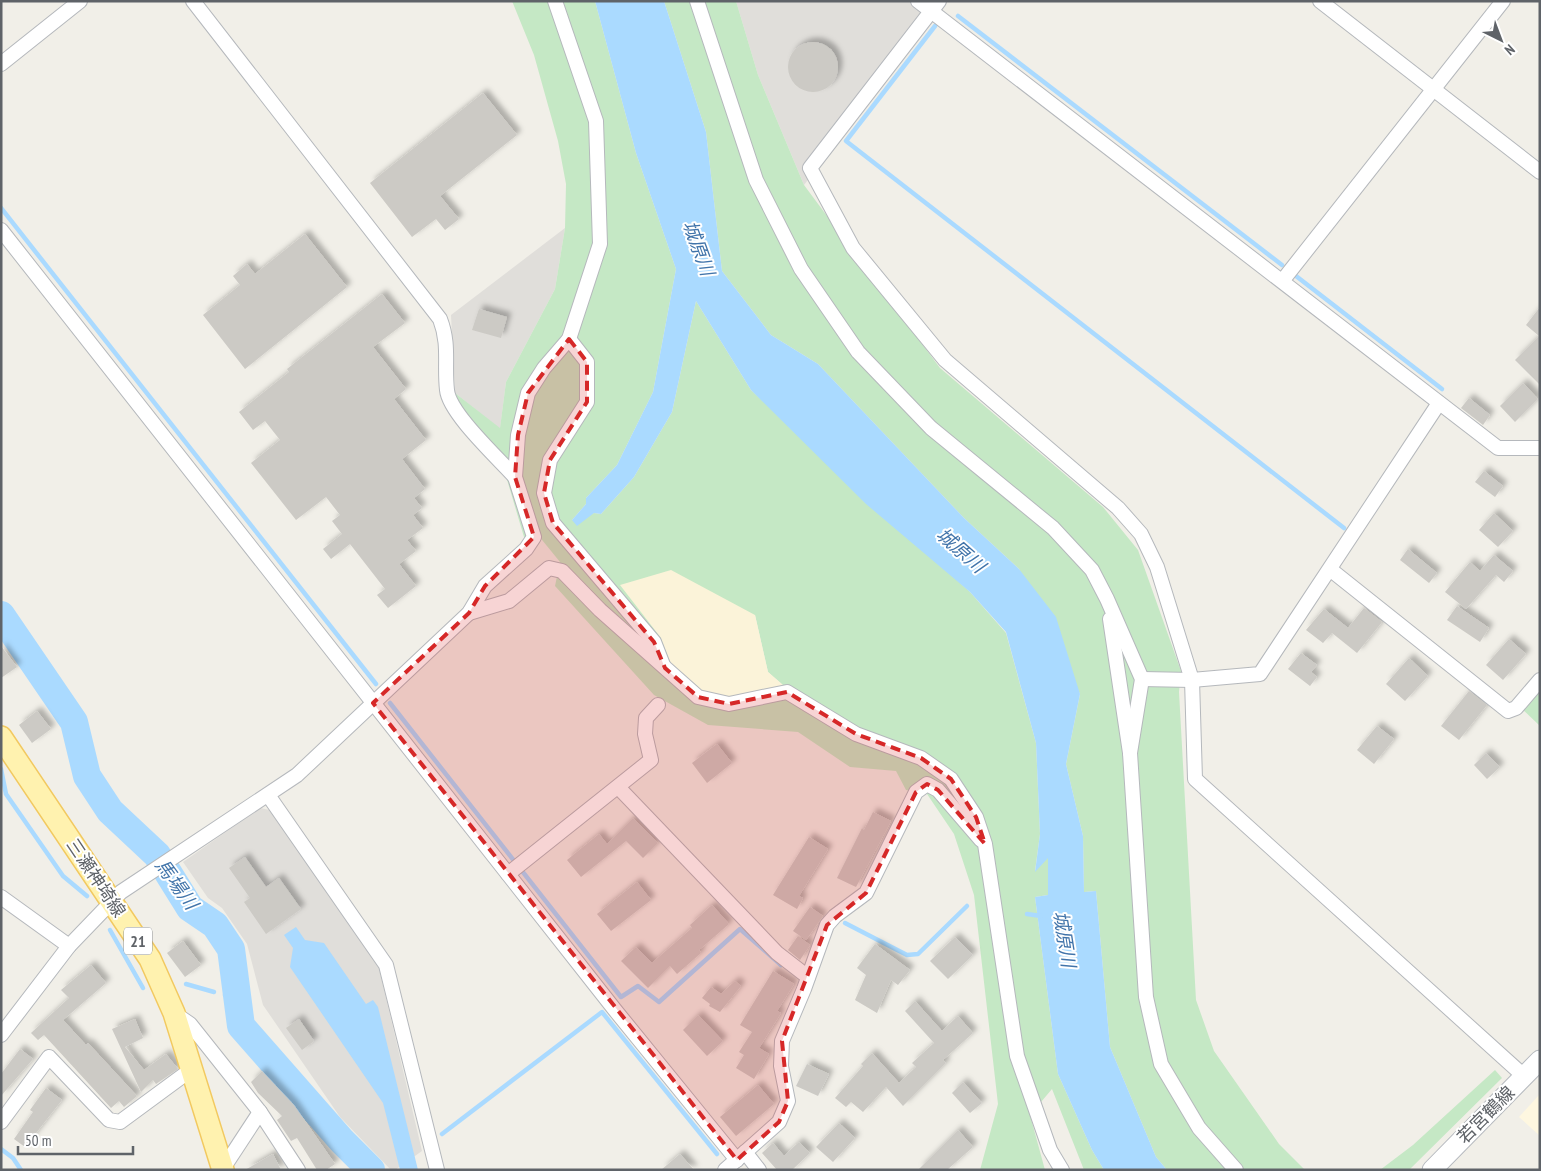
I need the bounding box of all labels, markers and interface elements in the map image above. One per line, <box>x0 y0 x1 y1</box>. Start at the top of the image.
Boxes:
north arrow <box>1476 15 1526 65</box>
text: N <box>1501 40 1519 59</box>
water label: 城原川 <box>678 217 721 281</box>
water label: 城原川 <box>932 522 992 579</box>
street label: 三瀬神埼線 <box>62 834 131 921</box>
water label: 馬場川 <box>151 854 205 916</box>
water label: 城原川 <box>1049 909 1082 971</box>
road number: 21 <box>124 928 152 954</box>
street label: 若宮鶴線 <box>1452 1081 1519 1148</box>
scale bar <box>18 1124 132 1156</box>
text: 50 m <box>25 1131 51 1150</box>

